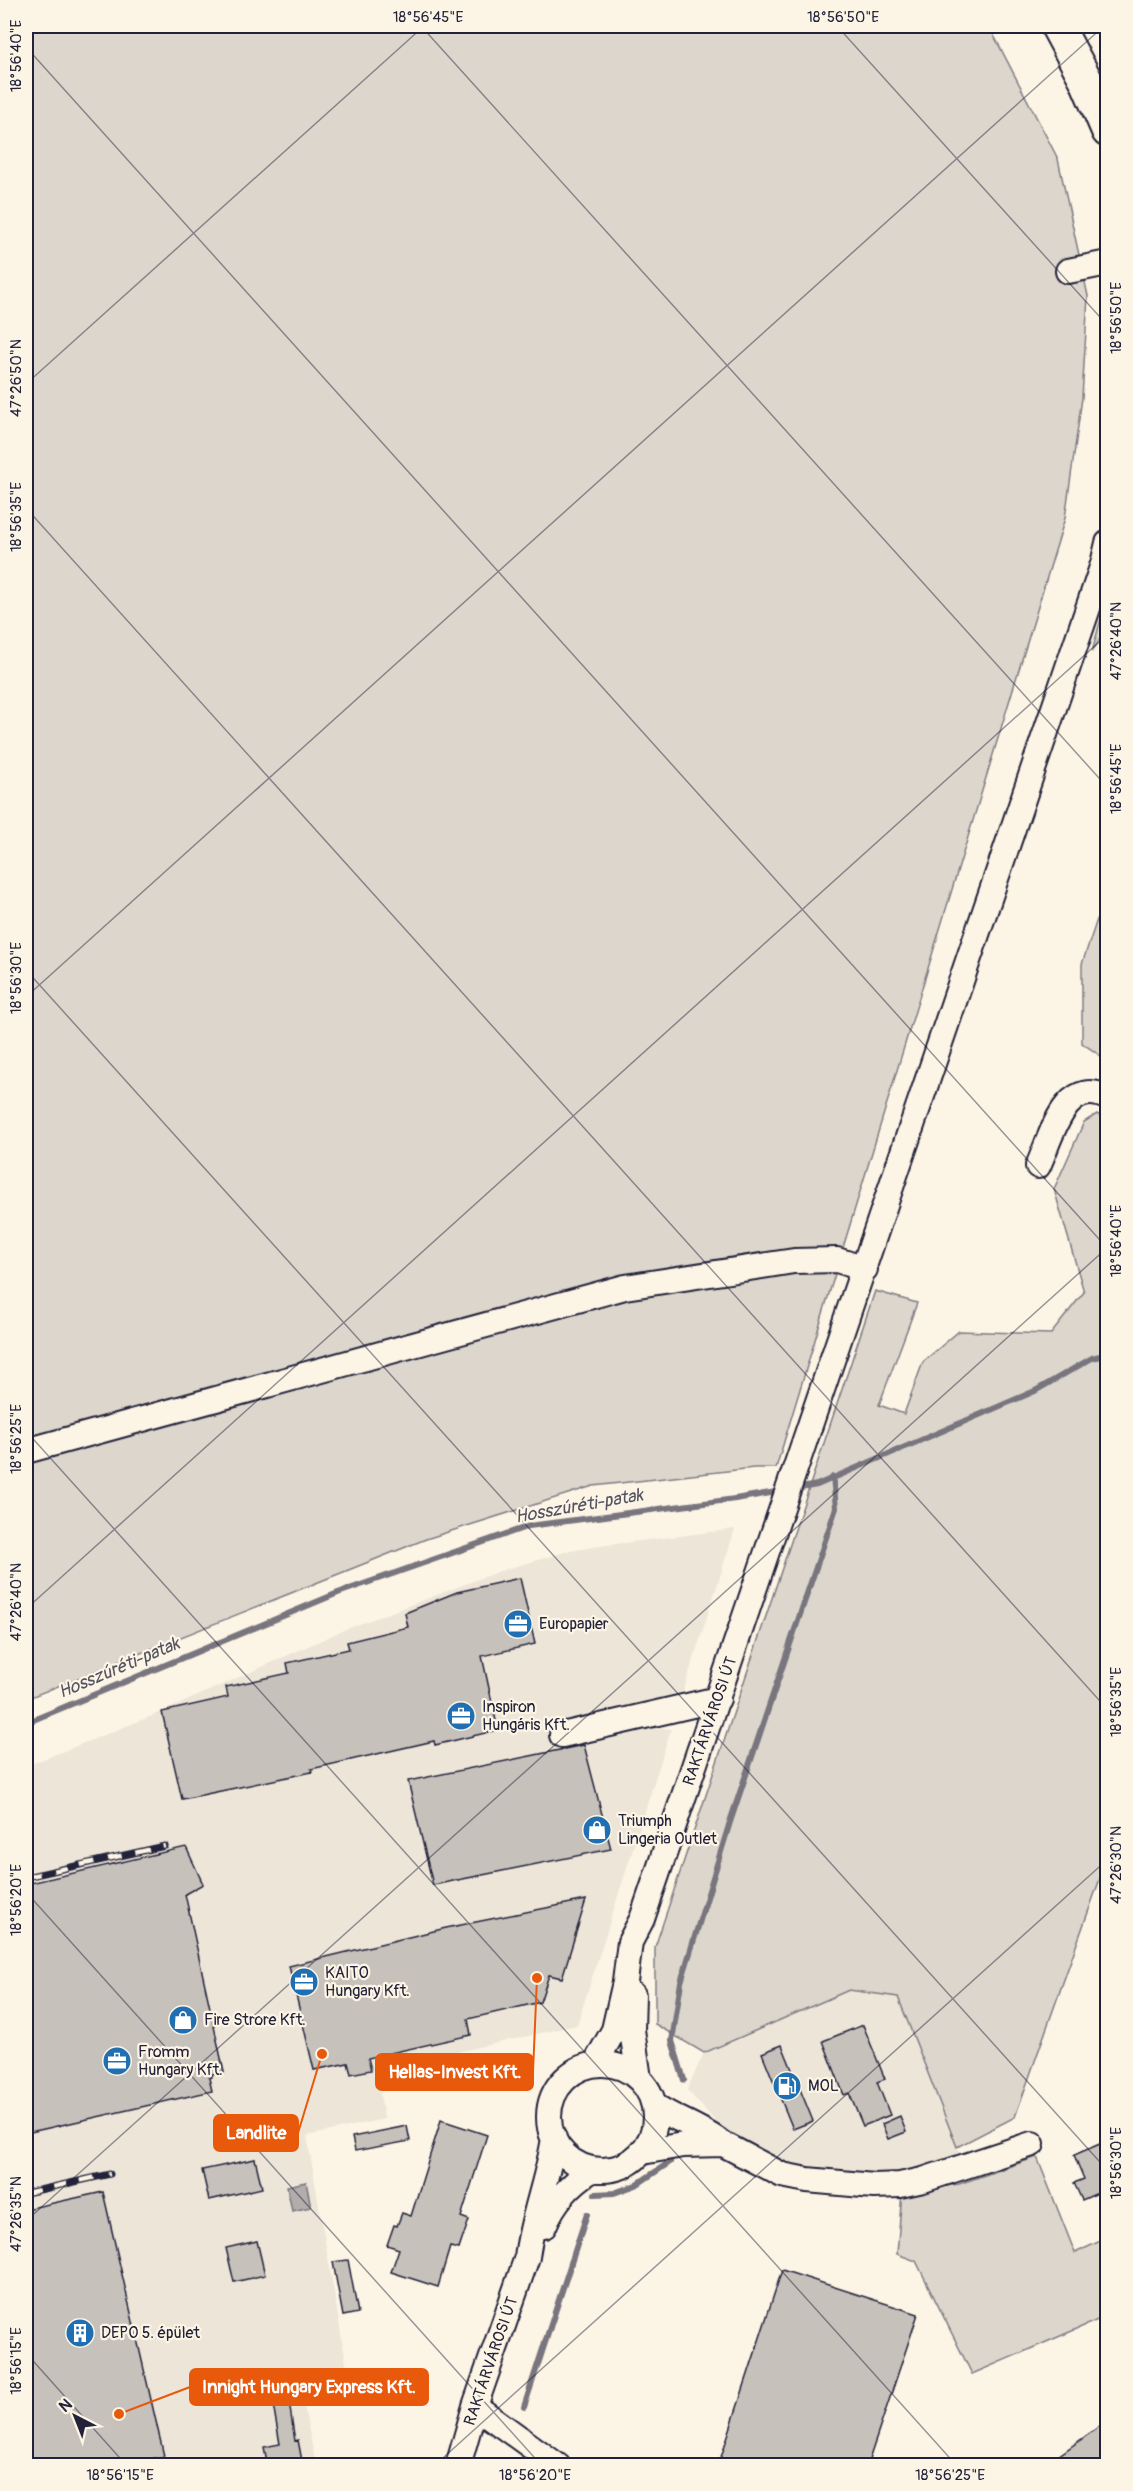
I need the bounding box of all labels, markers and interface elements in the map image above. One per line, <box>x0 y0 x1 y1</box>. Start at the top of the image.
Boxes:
text: 18°56'45"E <box>393 8 463 27</box>
text: 18°56'50"E <box>807 8 879 27</box>
text: 18°56'40"E <box>7 19 26 92</box>
text: 18°56'50"E <box>1107 282 1126 354</box>
text: 47°26'50"N <box>7 339 26 417</box>
text: 18°56'35"E <box>7 482 26 552</box>
text: 47°26'40"N <box>1107 602 1126 680</box>
text: 18°56'45"E <box>1107 744 1126 814</box>
text: 18°56'30"E <box>7 942 26 1014</box>
text: 18°56'40"E <box>1107 1204 1126 1277</box>
text: 18°56'25"E <box>7 1404 26 1474</box>
water label: Hosszúréti-patak <box>513 1483 646 1529</box>
text: 47°26'40"N <box>7 1563 26 1641</box>
office icon: Europapier <box>502 1608 534 1640</box>
place label: Europapier <box>539 1614 609 1634</box>
water label: Hosszúréti-patak <box>55 1632 184 1704</box>
street label: RAKTÁRVÁROSI ÚT <box>679 1654 741 1788</box>
text: 18°56'35"E <box>1107 1667 1126 1737</box>
place label: Inspiron Hungáris Kft. <box>482 1697 570 1735</box>
office icon: Inspiron Hungáris Kft. <box>445 1700 477 1732</box>
place label: Triumph Lingeria Outlet <box>618 1811 718 1849</box>
shop icon: Triumph Lingeria Outlet <box>581 1814 613 1846</box>
text: 47°26'30"N <box>1107 1826 1126 1904</box>
text: 18°56'20"E <box>7 1864 26 1936</box>
place label: KAITO Hungary Kft. <box>325 1963 410 2001</box>
office icon: KAITO Hungary Kft. <box>288 1966 320 1998</box>
shop icon: Fire Strore Kft. <box>167 2004 199 2036</box>
place label: Fire Strore Kft. <box>204 2010 306 2030</box>
place label: Fromm Hungary Kft. <box>138 2042 223 2080</box>
office icon: Fromm Hungary Kft. <box>101 2045 133 2077</box>
callout: Hellas-Invest Kft. <box>376 2054 533 2090</box>
text: Hellas-Invest Kft. <box>388 2061 522 2084</box>
fuel station icon: MOL <box>771 2070 803 2102</box>
place label: MOL <box>808 2076 839 2096</box>
callout: Landlite <box>214 2115 298 2151</box>
text: Landlite <box>226 2122 287 2145</box>
text: 18°56'30"E <box>1107 2127 1126 2199</box>
text: 47°26'35"N <box>7 2176 26 2252</box>
street label: RAKTÁRVÁROSI ÚT <box>460 2294 522 2428</box>
building icon: DEPO 5. épület <box>64 2317 96 2349</box>
place label: DEPO 5. épület <box>101 2323 201 2343</box>
text: 18°56'15"E <box>7 2327 26 2395</box>
callout: Innight Hungary Express Kft. <box>190 2369 428 2405</box>
text: Innight Hungary Express Kft. <box>202 2376 416 2399</box>
north arrow <box>45 2386 105 2446</box>
text: N <box>55 2394 76 2417</box>
text: 18°56'15"E <box>86 2466 154 2485</box>
text: 18°56'20"E <box>499 2466 571 2485</box>
text: 18°56'25"E <box>915 2466 985 2485</box>

